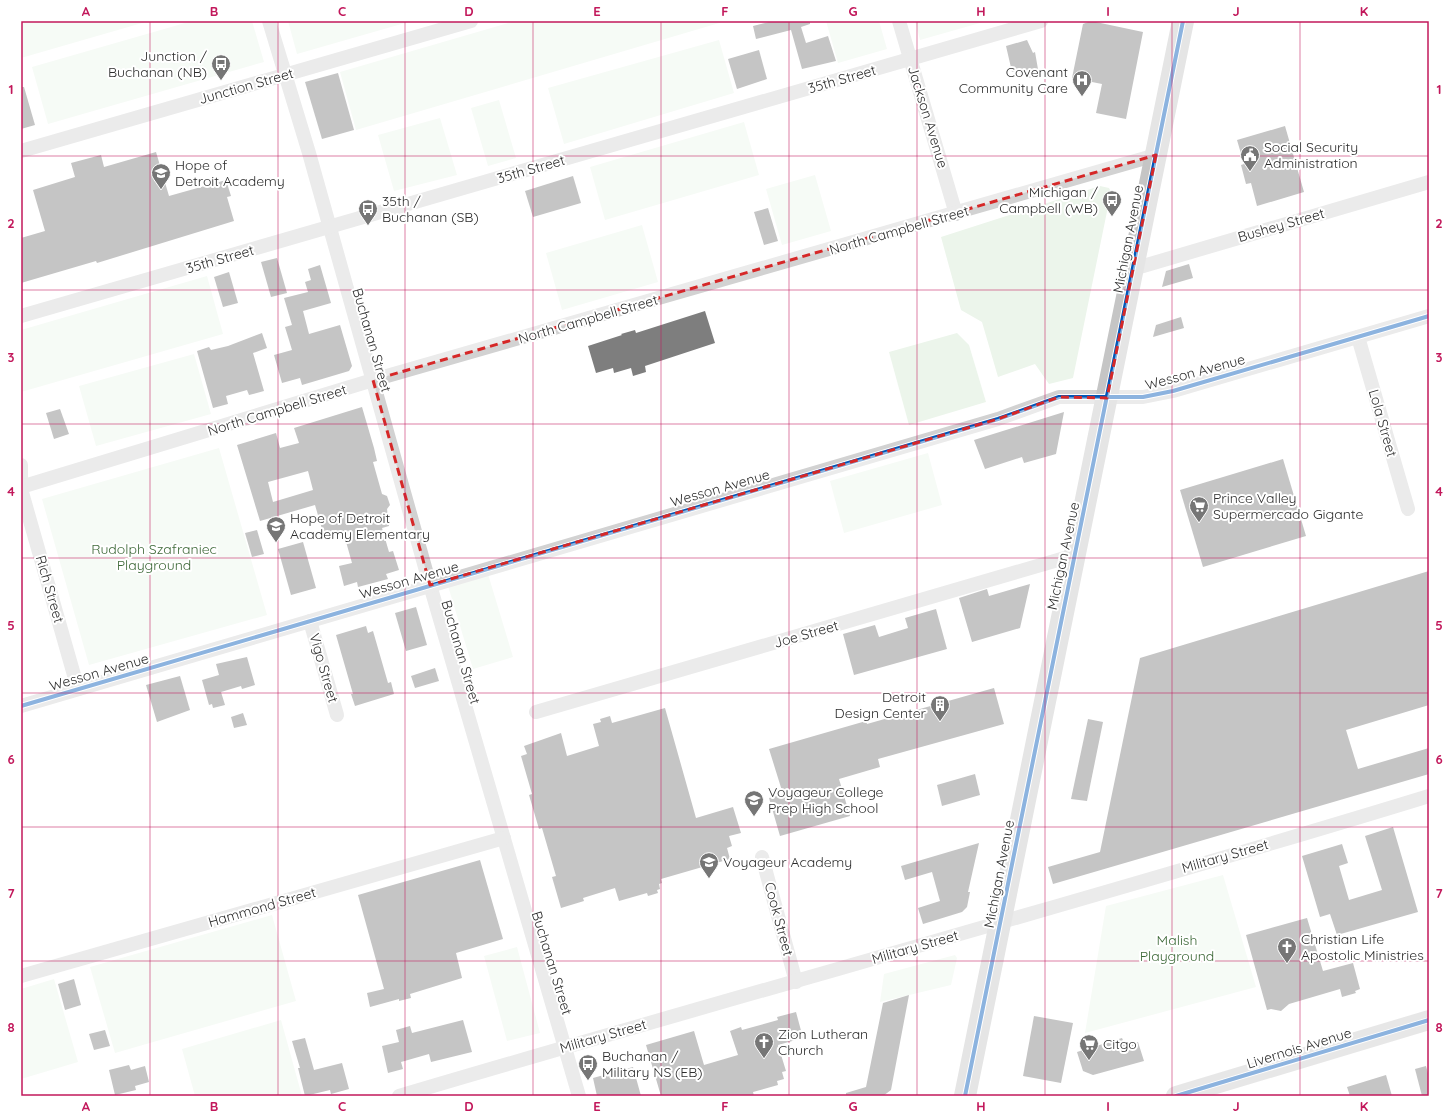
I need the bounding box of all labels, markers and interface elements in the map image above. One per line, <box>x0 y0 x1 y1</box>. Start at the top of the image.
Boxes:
text: A <box>82 3 91 19</box>
text: B <box>210 3 218 19</box>
text: C <box>338 3 346 19</box>
text: D <box>464 3 474 19</box>
text: E <box>593 3 601 19</box>
text: F <box>721 3 729 19</box>
text: G <box>848 3 858 19</box>
text: H <box>976 3 986 19</box>
text: I <box>1106 3 1110 19</box>
text: J <box>1232 3 1240 19</box>
text: K <box>1360 3 1369 19</box>
place label: Junction / Buchanan (NB) <box>108 47 208 81</box>
bus stop icon: Junction / Buchanan (NB) <box>210 53 232 81</box>
street label: 35th Street <box>806 61 878 97</box>
place label: Covenant Community Care <box>959 63 1068 97</box>
street label: Junction Street <box>197 64 296 108</box>
street label: Jackson Avenue <box>904 64 952 170</box>
hospital icon: Covenant Community Care <box>1071 69 1093 97</box>
text: 1 <box>8 81 14 97</box>
text: 1 <box>1436 81 1442 97</box>
place label: Social Security Administration <box>1264 138 1358 172</box>
public building icon: Social Security Administration <box>1239 144 1261 172</box>
street label: 35th Street <box>495 151 567 187</box>
place label: Hope of Detroit Academy <box>175 156 285 190</box>
school or university icon: Hope of Detroit Academy <box>150 162 172 190</box>
place label: Michigan / Campbell (WB) <box>999 183 1099 217</box>
street label: Michigan Avenue <box>1109 183 1147 295</box>
bus stop icon: Michigan / Campbell (WB) <box>1101 189 1123 217</box>
place label: 35th / Buchanan (SB) <box>382 192 479 226</box>
bus stop icon: 35th / Buchanan (SB) <box>357 198 379 226</box>
street label: North Campbell Street <box>827 201 971 259</box>
street label: Bushey Street <box>1236 204 1327 246</box>
text: 2 <box>7 215 15 231</box>
text: 2 <box>1435 215 1443 231</box>
street label: 35th Street <box>184 241 256 277</box>
street label: Buchanan Street <box>349 286 396 394</box>
street label: North Campbell Street <box>516 290 660 348</box>
text: 3 <box>8 349 15 365</box>
text: 3 <box>1436 349 1443 365</box>
street label: Wesson Avenue <box>1143 350 1247 394</box>
street label: North Campbell Street <box>205 380 349 440</box>
street label: Lola Street <box>1365 387 1401 459</box>
street label: Wesson Avenue <box>668 465 772 511</box>
text: 4 <box>7 483 15 499</box>
text: 4 <box>1435 483 1443 499</box>
place label: Prince Valley Supermercado Gigante <box>1213 489 1364 523</box>
supermarket icon: Prince Valley Supermercado Gigante <box>1188 495 1210 523</box>
street label: Michigan Avenue <box>1043 500 1083 612</box>
place label: Hope of Detroit Academy Elementary <box>290 509 430 543</box>
school or university icon: Hope of Detroit Academy Elementary <box>265 515 287 543</box>
park label: Rudolph Szafraniec Playground <box>91 540 217 574</box>
street label: Rich Street <box>32 553 68 625</box>
street label: Wesson Avenue <box>357 557 461 603</box>
street label: Buchanan Street <box>438 598 485 706</box>
street label: Joe Street <box>772 616 841 652</box>
text: 5 <box>7 617 15 633</box>
text: 5 <box>1435 617 1443 633</box>
street label: Vigo Street <box>306 631 343 705</box>
street label: Wesson Avenue <box>47 649 151 695</box>
place label: Detroit Design Center <box>835 688 927 722</box>
building icon: Detroit Design Center <box>929 694 951 722</box>
text: 6 <box>7 751 15 767</box>
text: 6 <box>1435 751 1443 767</box>
place label: Voyageur College Prep High School <box>768 783 884 817</box>
school or university icon: Voyageur College Prep High School <box>743 789 765 817</box>
street label: Michigan Avenue <box>980 818 1018 930</box>
street label: Military Street <box>1180 835 1271 877</box>
school or university icon: Voyageur Academy <box>698 851 720 879</box>
place label: Voyageur Academy <box>723 853 852 871</box>
street label: Cook Street <box>761 880 798 958</box>
street label: Hammond Street <box>206 883 318 931</box>
text: 7 <box>7 885 15 901</box>
text: 7 <box>1435 885 1443 901</box>
street label: Buchanan Street <box>528 909 576 1017</box>
street label: Military Street <box>870 926 961 968</box>
place label: Christian Life Apostolic Ministries <box>1301 930 1424 964</box>
park label: Malish Playground <box>1140 931 1214 965</box>
church icon: Christian Life Apostolic Ministries <box>1276 936 1298 964</box>
street label: Military Street <box>558 1015 649 1057</box>
text: 8 <box>7 1019 15 1035</box>
text: 8 <box>1435 1019 1443 1035</box>
street label: Livernois Avenue <box>1244 1023 1354 1073</box>
place label: Zion Lutheran Church <box>778 1025 868 1059</box>
church icon: Zion Lutheran Church <box>753 1031 775 1059</box>
supermarket icon: Citgo <box>1078 1033 1100 1061</box>
place label: Citgo <box>1103 1035 1137 1053</box>
place label: Buchanan / Military NS (EB) <box>602 1047 703 1081</box>
bus stop icon: Buchanan / Military NS (EB) <box>577 1053 599 1081</box>
text: A <box>82 1098 91 1114</box>
text: B <box>210 1098 218 1114</box>
text: C <box>338 1098 346 1114</box>
text: D <box>464 1098 474 1114</box>
text: E <box>593 1098 601 1114</box>
text: F <box>721 1098 729 1114</box>
text: G <box>848 1098 858 1114</box>
text: H <box>976 1098 986 1114</box>
text: I <box>1106 1098 1110 1114</box>
text: J <box>1232 1098 1240 1114</box>
text: K <box>1360 1098 1369 1114</box>

